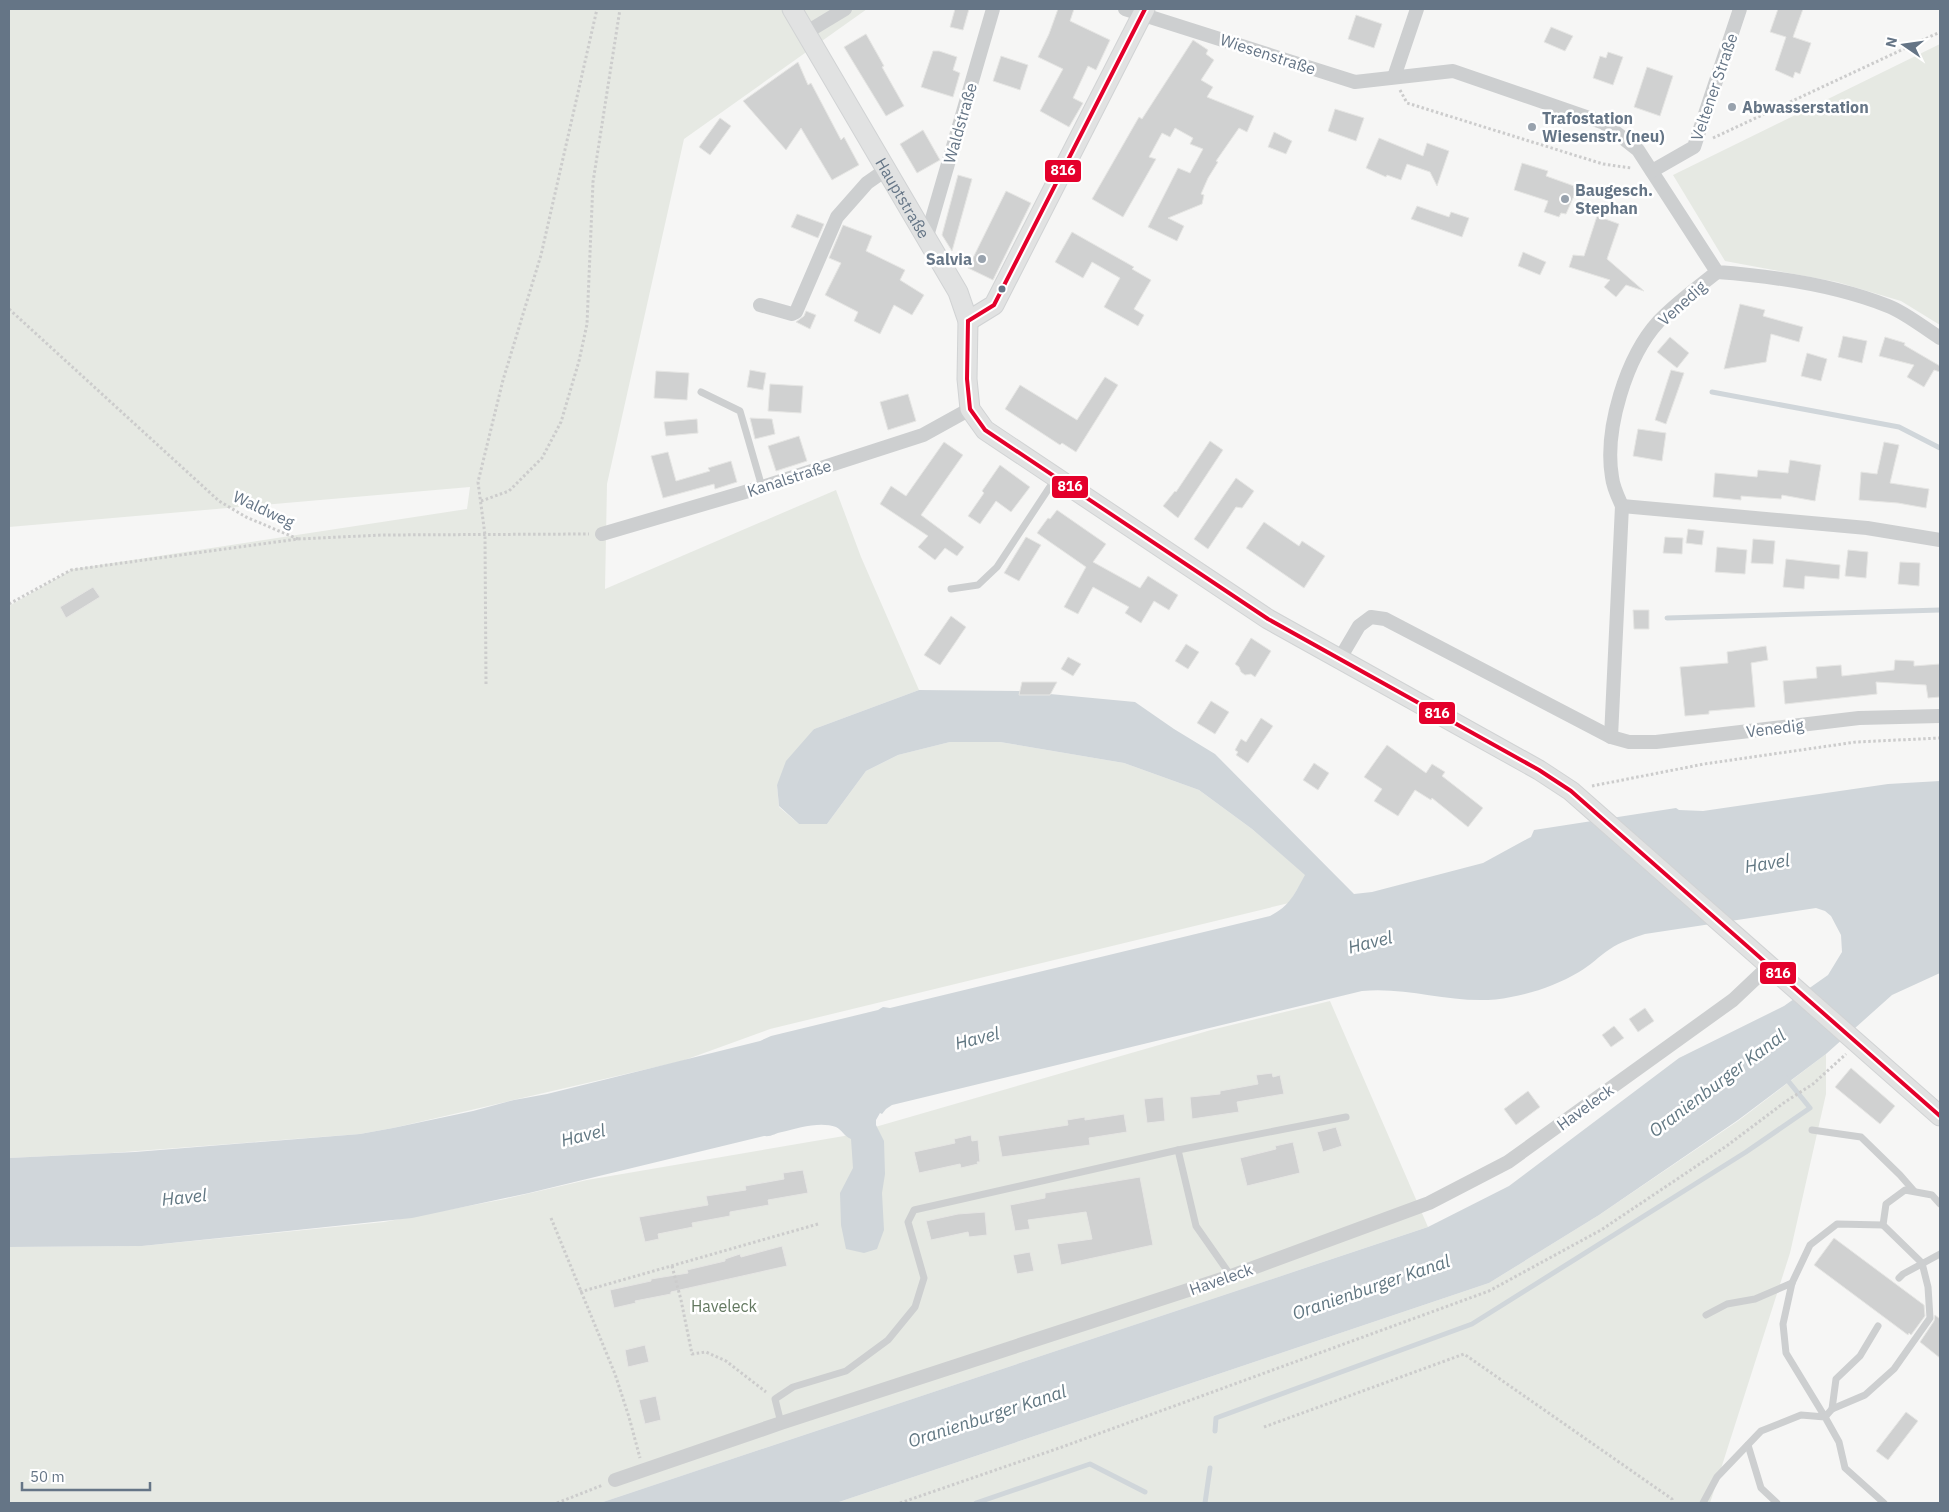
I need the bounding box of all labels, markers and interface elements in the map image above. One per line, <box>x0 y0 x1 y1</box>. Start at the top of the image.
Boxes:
north arrow <box>1879 20 1929 70</box>
street label: Wiesenstraße <box>1218 29 1319 79</box>
street label: Veltener Straße <box>1686 30 1742 143</box>
text: N <box>1881 35 1901 49</box>
street label: Waldstraße <box>939 80 981 166</box>
place label: Abwasserstation <box>1742 97 1869 117</box>
marker: Abwasserstation <box>1726 101 1738 113</box>
place label: Trafostation Wiesenstr. (neu) <box>1542 108 1665 146</box>
marker: Trafostation Wiesenstr. (neu) <box>1526 121 1538 133</box>
street label: Hauptstraße <box>871 154 934 242</box>
line badge: 816 <box>1044 159 1082 183</box>
text: 816 <box>1050 161 1076 179</box>
place label: Baugesch. Stephan <box>1575 180 1653 218</box>
marker: Baugesch. Stephan <box>1559 193 1571 205</box>
place label: Salvia <box>926 249 972 269</box>
marker: Salvia <box>976 253 988 265</box>
street label: Venedig <box>1654 276 1711 330</box>
unlabelled marker <box>997 284 1007 294</box>
street label: Kanalstraße <box>744 455 834 501</box>
line badge: 816 <box>1051 475 1089 499</box>
text: 816 <box>1057 477 1083 495</box>
street label: Waldweg <box>230 486 299 532</box>
line badge: 816 <box>1418 701 1456 725</box>
text: 816 <box>1424 704 1450 722</box>
street label: Venedig <box>1745 714 1805 741</box>
water label: Havel <box>1743 848 1791 878</box>
water label: Havel <box>1345 925 1395 959</box>
line badge: 816 <box>1759 961 1797 985</box>
text: 816 <box>1765 964 1791 982</box>
water label: Havel <box>952 1021 1002 1055</box>
water label: Oranienburger Kanal <box>1644 1024 1790 1142</box>
street label: Haveleck <box>1552 1079 1618 1134</box>
water label: Havel <box>558 1118 608 1152</box>
water label: Havel <box>160 1183 208 1211</box>
water label: Oranienburger Kanal <box>1289 1249 1453 1325</box>
street label: Haveleck <box>1187 1259 1256 1299</box>
park label: Haveleck <box>691 1296 758 1316</box>
water label: Oranienburger Kanal <box>905 1379 1069 1452</box>
scale bar <box>22 1460 150 1492</box>
text: 50 m <box>30 1467 65 1486</box>

